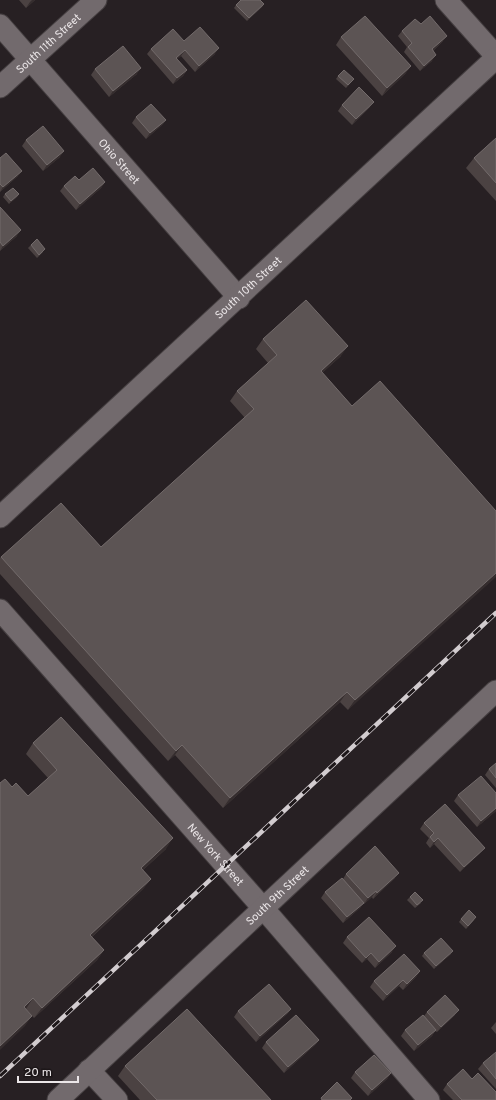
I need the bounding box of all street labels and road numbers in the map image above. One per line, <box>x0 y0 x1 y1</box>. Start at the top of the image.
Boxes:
street label: South 11th Street <box>13 11 84 77</box>
street label: Ohio Street <box>95 136 142 188</box>
street label: South 10th Street <box>213 254 285 322</box>
street label: New York Street <box>184 821 246 889</box>
street label: South 9th Street <box>244 863 312 929</box>

